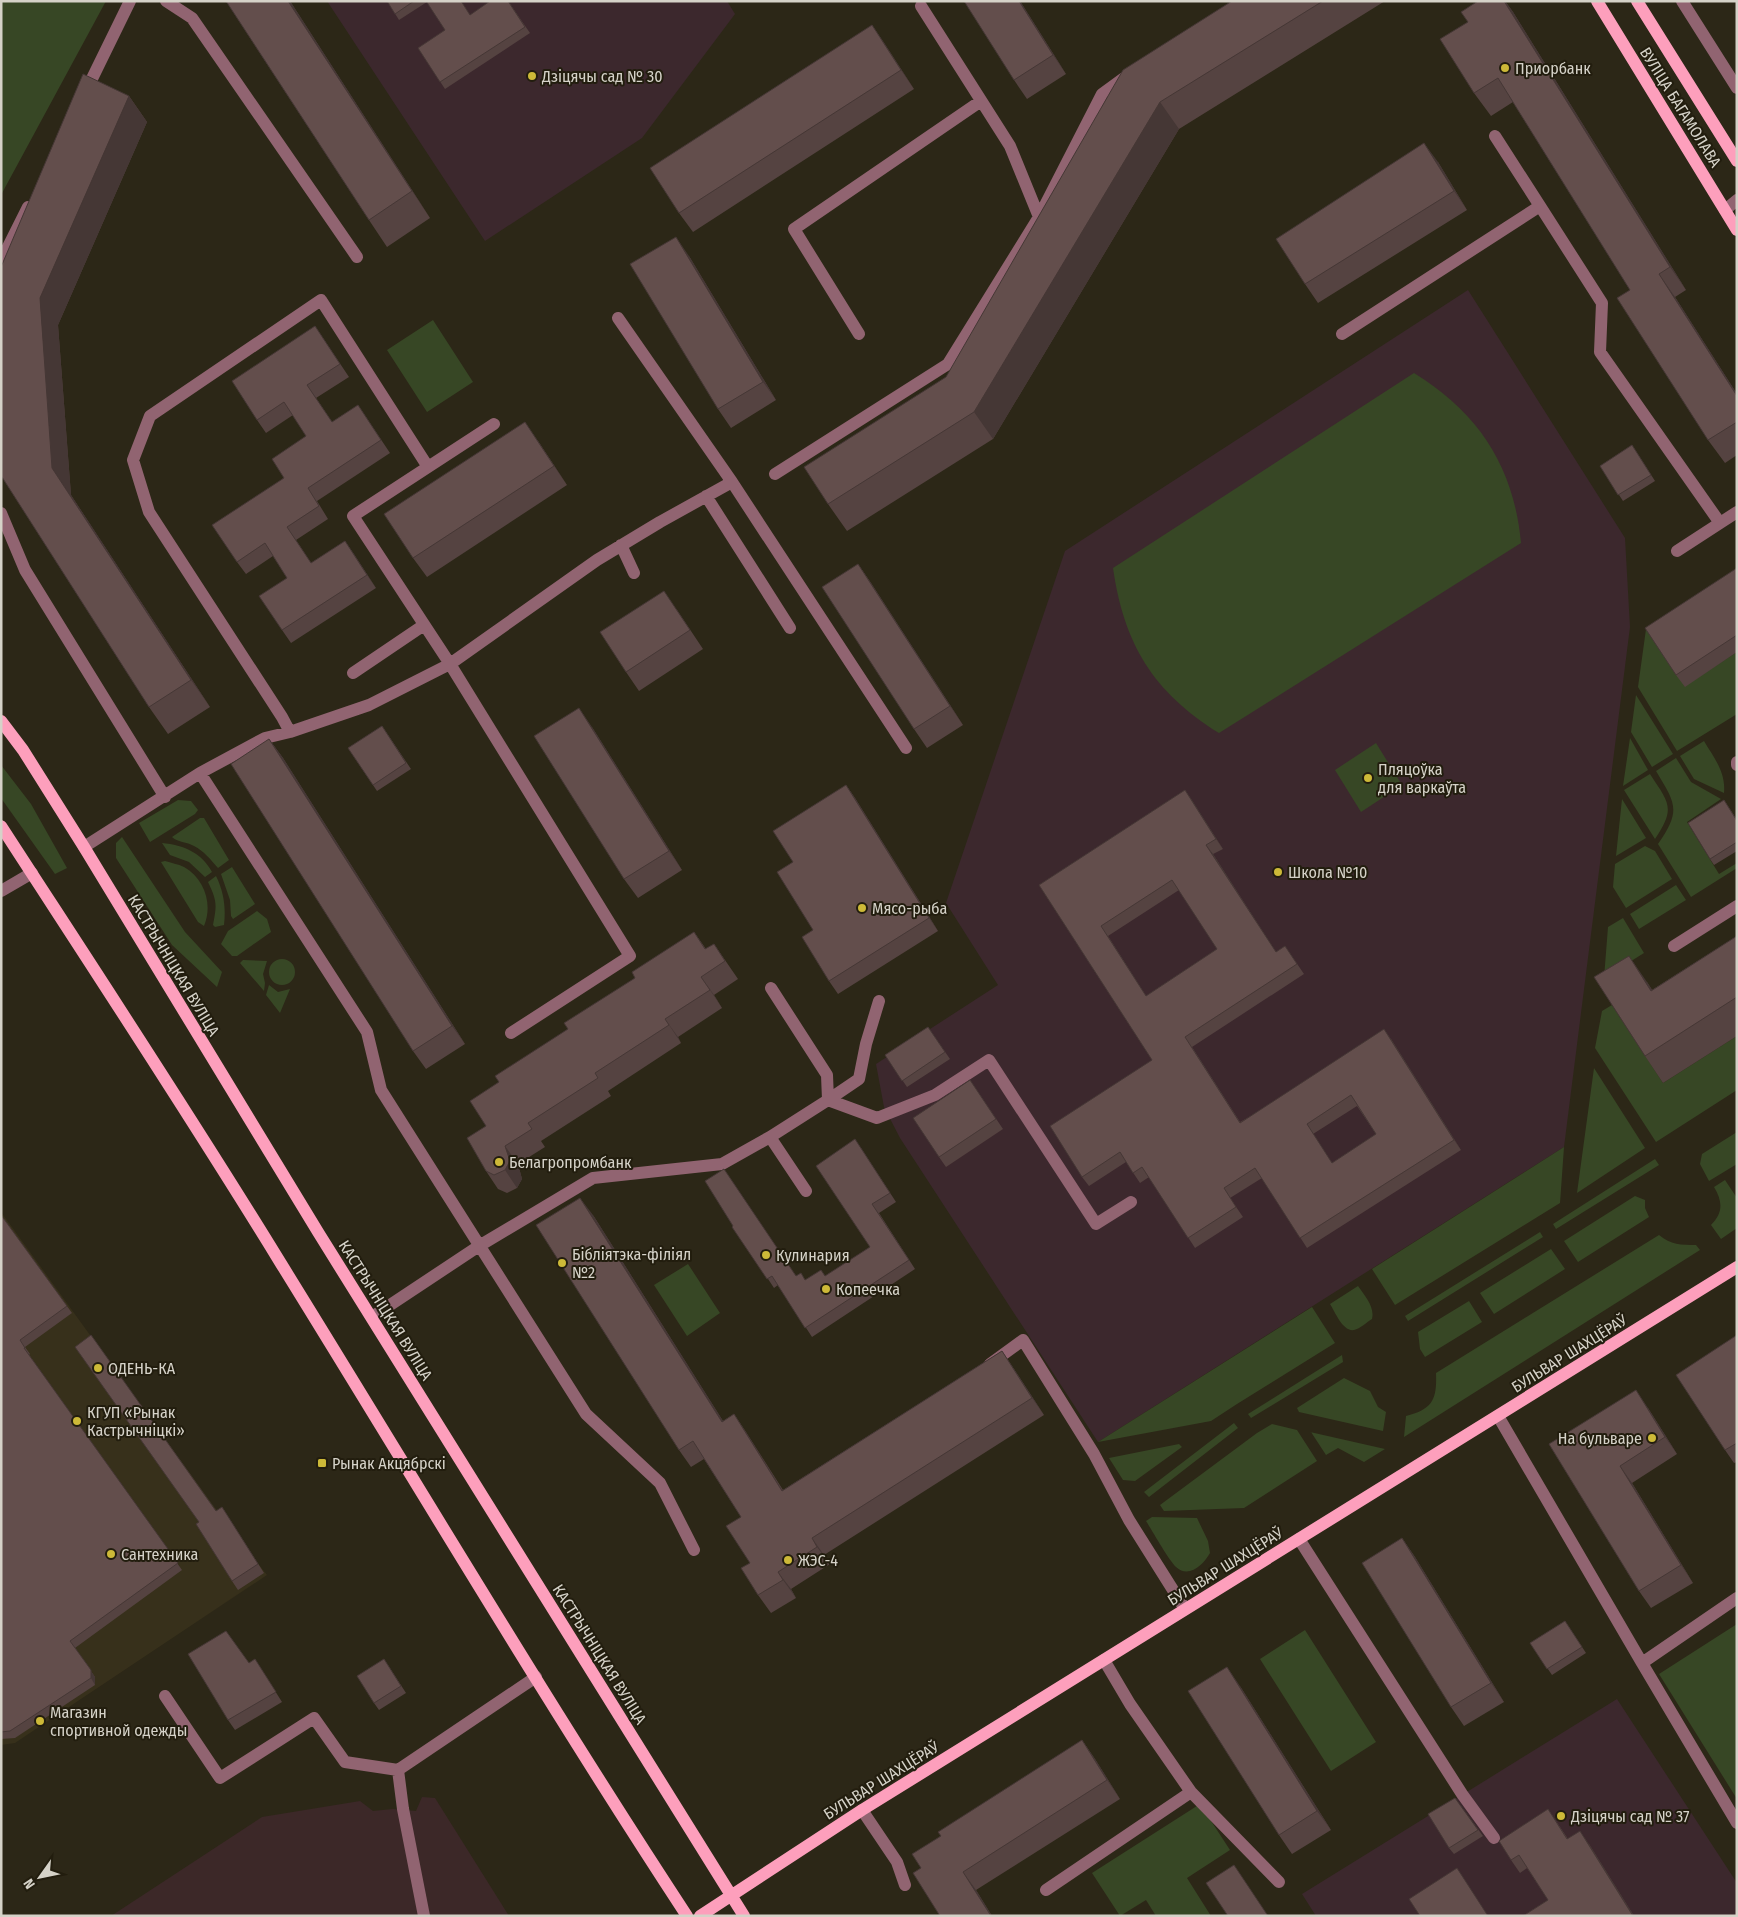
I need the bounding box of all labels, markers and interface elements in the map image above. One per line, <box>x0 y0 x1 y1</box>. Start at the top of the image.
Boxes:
street label: ВУЛІЦА БАГАМОЛАВА <box>1636 44 1725 171</box>
place label: Приорбанк <box>1515 59 1591 78</box>
marker: Приорбанк <box>1499 62 1511 74</box>
place label: Дзіцячы сад № 30 <box>541 67 663 86</box>
marker: Дзіцячы сад № 30 <box>526 70 538 82</box>
place label: Пляцоўка для варкаўта <box>1378 760 1466 797</box>
marker: Пляцоўка для варкаўта <box>1362 772 1374 784</box>
place label: Школа №10 <box>1288 863 1367 882</box>
marker: Школа №10 <box>1272 866 1284 878</box>
street label: КАСТРЫЧНІЦКАЯ ВУЛІЦА <box>124 891 224 1040</box>
place label: Мясо-рыба <box>872 899 947 918</box>
marker: Мясо-рыба <box>856 902 868 914</box>
place label: Белагропромбанк <box>509 1153 632 1172</box>
marker: Белагропромбанк <box>493 1156 505 1168</box>
street label: КАСТРЫЧНІЦКАЯ ВУЛІЦА <box>335 1237 437 1384</box>
place label: Бібліятэка-філіял №2 <box>572 1245 691 1282</box>
place label: Кулинария <box>776 1246 850 1265</box>
marker: Кулинария <box>760 1249 772 1261</box>
marker: Бібліятэка-філіял №2 <box>556 1257 568 1269</box>
place label: Копеечка <box>836 1280 900 1299</box>
marker: Копеечка <box>820 1283 832 1295</box>
street label: БУЛЬВАР ШАХЦЁРАЎ <box>1508 1310 1631 1397</box>
place label: ОДЕНЬ-КА <box>108 1359 176 1378</box>
marker: ОДЕНЬ-КА <box>92 1362 104 1374</box>
place label: КГУП «Рынак Кастрычніцкі» <box>87 1403 185 1440</box>
marker: КГУП «Рынак Кастрычніцкі» <box>71 1415 83 1427</box>
place label: На бульваре <box>1558 1429 1642 1448</box>
marker: На бульваре <box>1646 1432 1658 1444</box>
place label: Рынак Акцябрскі <box>332 1454 446 1473</box>
marker: Рынак Акцябрскі <box>316 1457 328 1469</box>
street label: БУЛЬВАР ШАХЦЁРАЎ <box>1164 1523 1287 1610</box>
place label: Сантехника <box>121 1545 199 1564</box>
marker: Сантехника <box>105 1548 117 1560</box>
place label: ЖЭС-4 <box>798 1551 838 1570</box>
marker: ЖЭС-4 <box>782 1554 794 1566</box>
street label: КАСТРЫЧНІЦКАЯ ВУЛІЦА <box>549 1581 651 1728</box>
place label: Магазин спортивной одежды <box>50 1703 187 1740</box>
marker: Магазин спортивной одежды <box>34 1715 46 1727</box>
street label: БУЛЬВАР ШАХЦЁРАЎ <box>820 1737 943 1824</box>
place label: Дзіцячы сад № 37 <box>1570 1807 1690 1826</box>
marker: Дзіцячы сад № 37 <box>1555 1810 1567 1822</box>
north arrow <box>15 1852 65 1902</box>
text: N <box>20 1876 39 1892</box>

